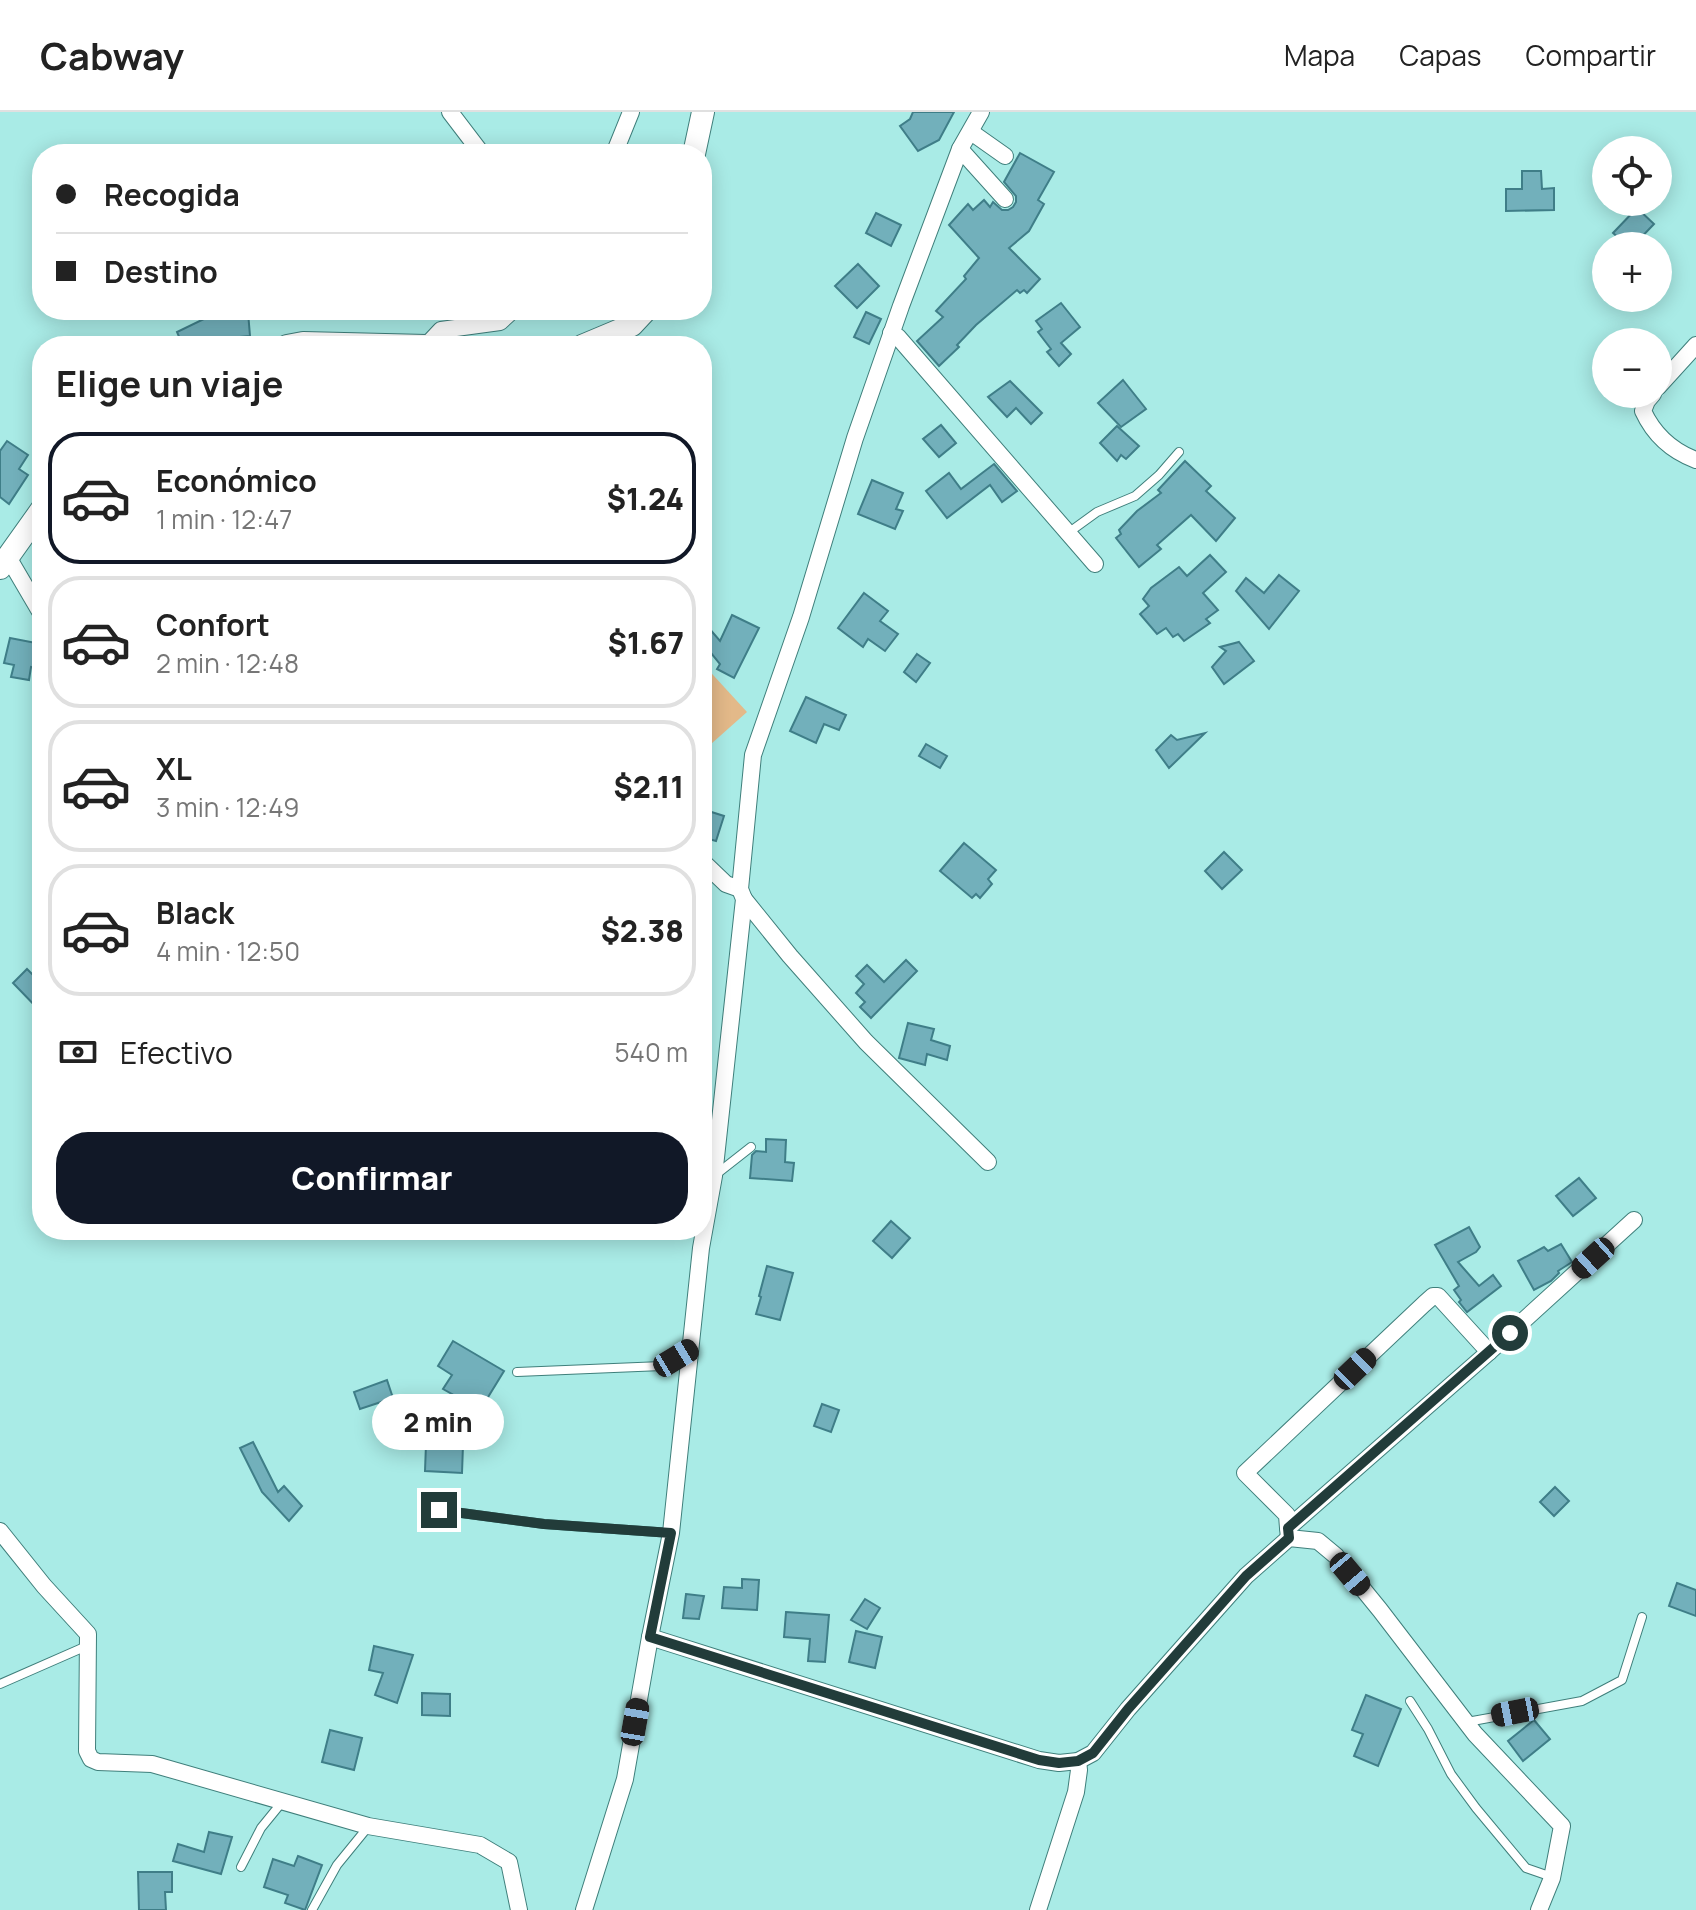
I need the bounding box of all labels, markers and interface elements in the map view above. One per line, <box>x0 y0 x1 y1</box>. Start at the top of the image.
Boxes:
text: Cabway <box>40 29 184 81</box>
text: Mapa <box>1284 36 1355 74</box>
text: Capas <box>1399 36 1482 74</box>
text: Compartir <box>1526 36 1656 74</box>
map controls <box>1592 136 1672 408</box>
button: locate <box>1592 136 1672 216</box>
text: Recogida <box>104 174 240 215</box>
button: + <box>1592 232 1672 312</box>
text: Destino <box>104 251 218 292</box>
button: − <box>1592 328 1672 408</box>
text: Elige un viaje <box>56 359 283 408</box>
text: Económico <box>156 460 317 501</box>
icon: car <box>60 462 132 534</box>
text: $1.24 <box>607 478 684 519</box>
text: 1 min · 12:47 <box>156 501 292 537</box>
text: Confort <box>156 604 270 645</box>
icon: car <box>60 606 132 678</box>
text: $1.67 <box>608 622 684 663</box>
text: 2 min · 12:48 <box>156 645 299 681</box>
text: XL <box>156 748 192 789</box>
icon: car <box>60 750 132 822</box>
text: $2.11 <box>613 766 684 807</box>
text: 3 min · 12:49 <box>156 789 299 825</box>
text: Black <box>156 892 234 933</box>
icon: car <box>60 894 132 966</box>
text: $2.38 <box>601 910 684 951</box>
text: 4 min · 12:50 <box>156 933 300 969</box>
icon: cash <box>56 1030 100 1074</box>
text: Efectivo <box>120 1032 233 1073</box>
text: 540 m <box>615 1034 688 1070</box>
button: Confirmar <box>56 1132 688 1224</box>
car <box>1567 1233 1619 1283</box>
route start <box>1492 1315 1528 1351</box>
car <box>649 1335 703 1381</box>
car <box>1329 1344 1381 1394</box>
callout: 2 min <box>373 1394 505 1450</box>
text: 2 min <box>404 1404 472 1440</box>
route end <box>421 1492 457 1528</box>
car <box>1325 1548 1375 1600</box>
car <box>619 1696 651 1748</box>
car <box>1489 1696 1541 1728</box>

